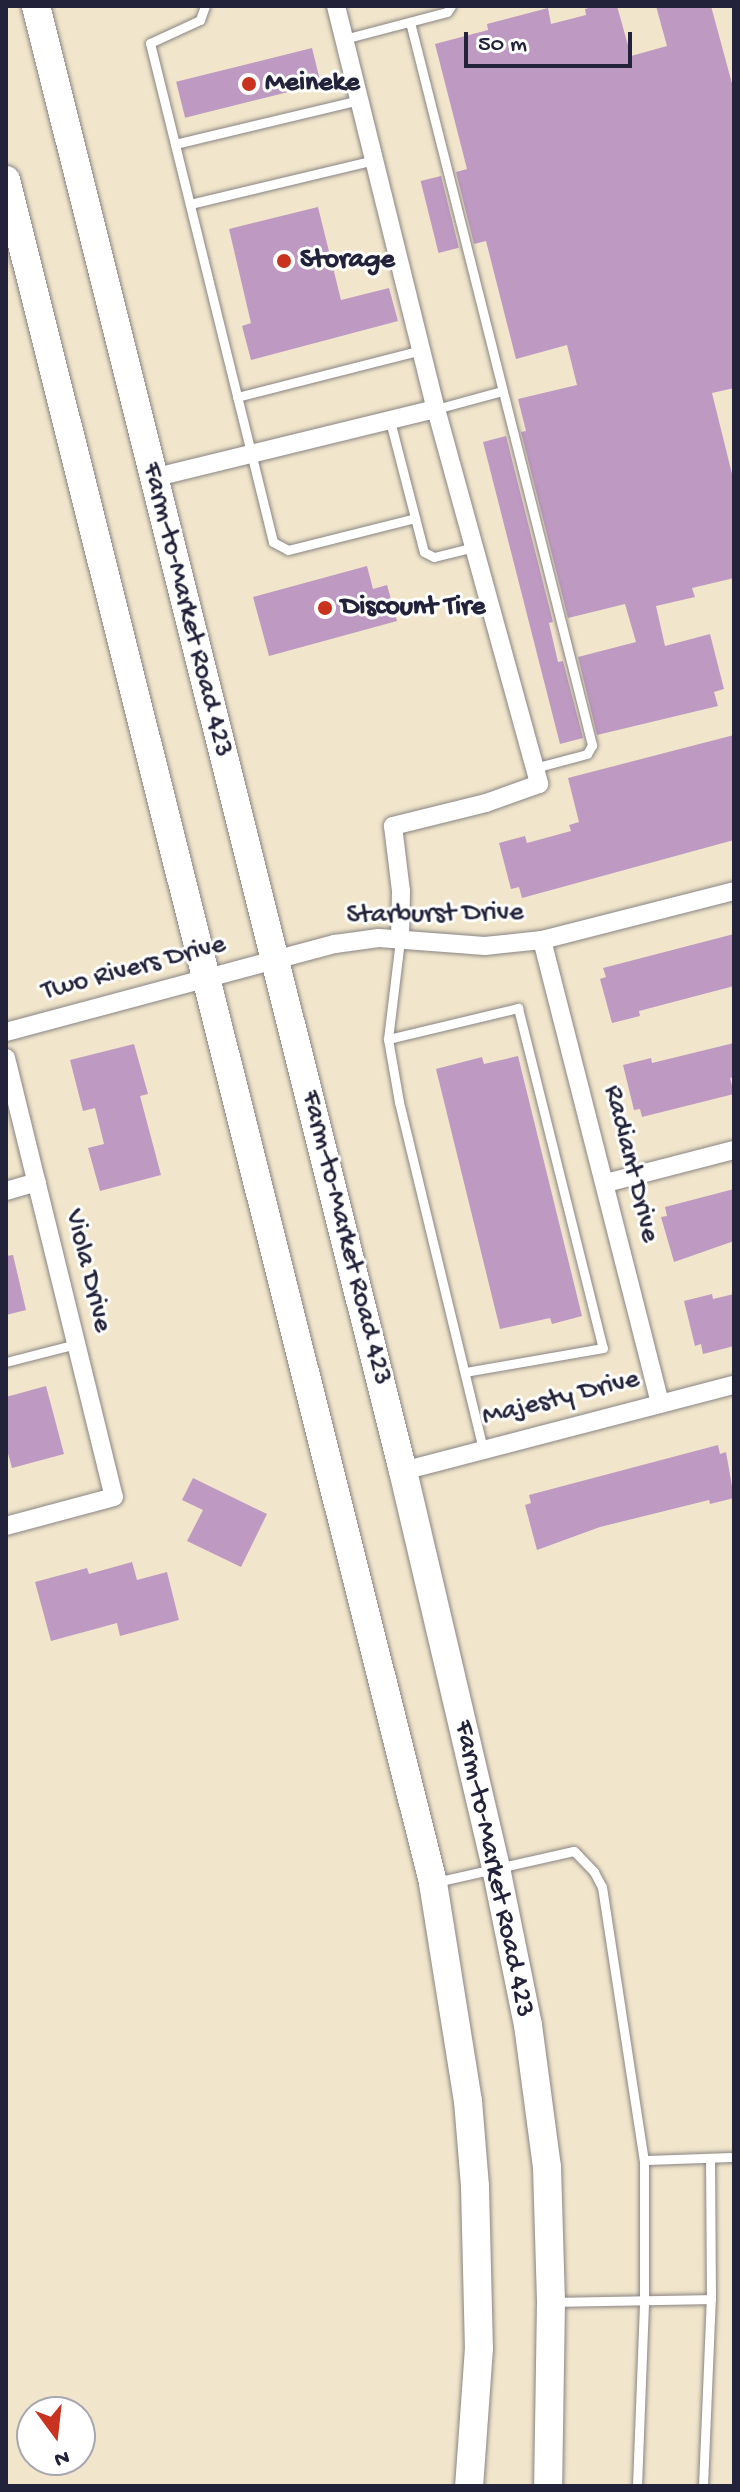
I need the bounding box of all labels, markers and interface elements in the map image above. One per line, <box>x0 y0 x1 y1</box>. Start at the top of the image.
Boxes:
scale bar <box>468 16 636 66</box>
text: 50 m <box>478 31 527 60</box>
place label: Meineke <box>265 67 360 101</box>
marker: Meineke <box>240 75 258 93</box>
place label: Storage <box>300 244 395 278</box>
marker: Storage <box>275 252 293 270</box>
street label: Farm-to-Market Road 423 <box>133 459 239 761</box>
place label: Discount Tire <box>341 591 485 625</box>
marker: Discount Tire <box>316 599 334 617</box>
street label: Starburst Drive <box>346 897 524 933</box>
street label: Two Rivers Drive <box>38 928 230 1010</box>
street label: Radiant Drive <box>594 1082 666 1246</box>
street label: Farm-to-Market Road 423 <box>292 1087 398 1389</box>
street label: Viola Drive <box>56 1206 118 1336</box>
street label: Majesty Drive <box>479 1363 643 1435</box>
street label: Farm-to-Market Road 423 <box>445 1718 541 2020</box>
north arrow <box>16 2396 96 2476</box>
text: N <box>51 2443 72 2472</box>

